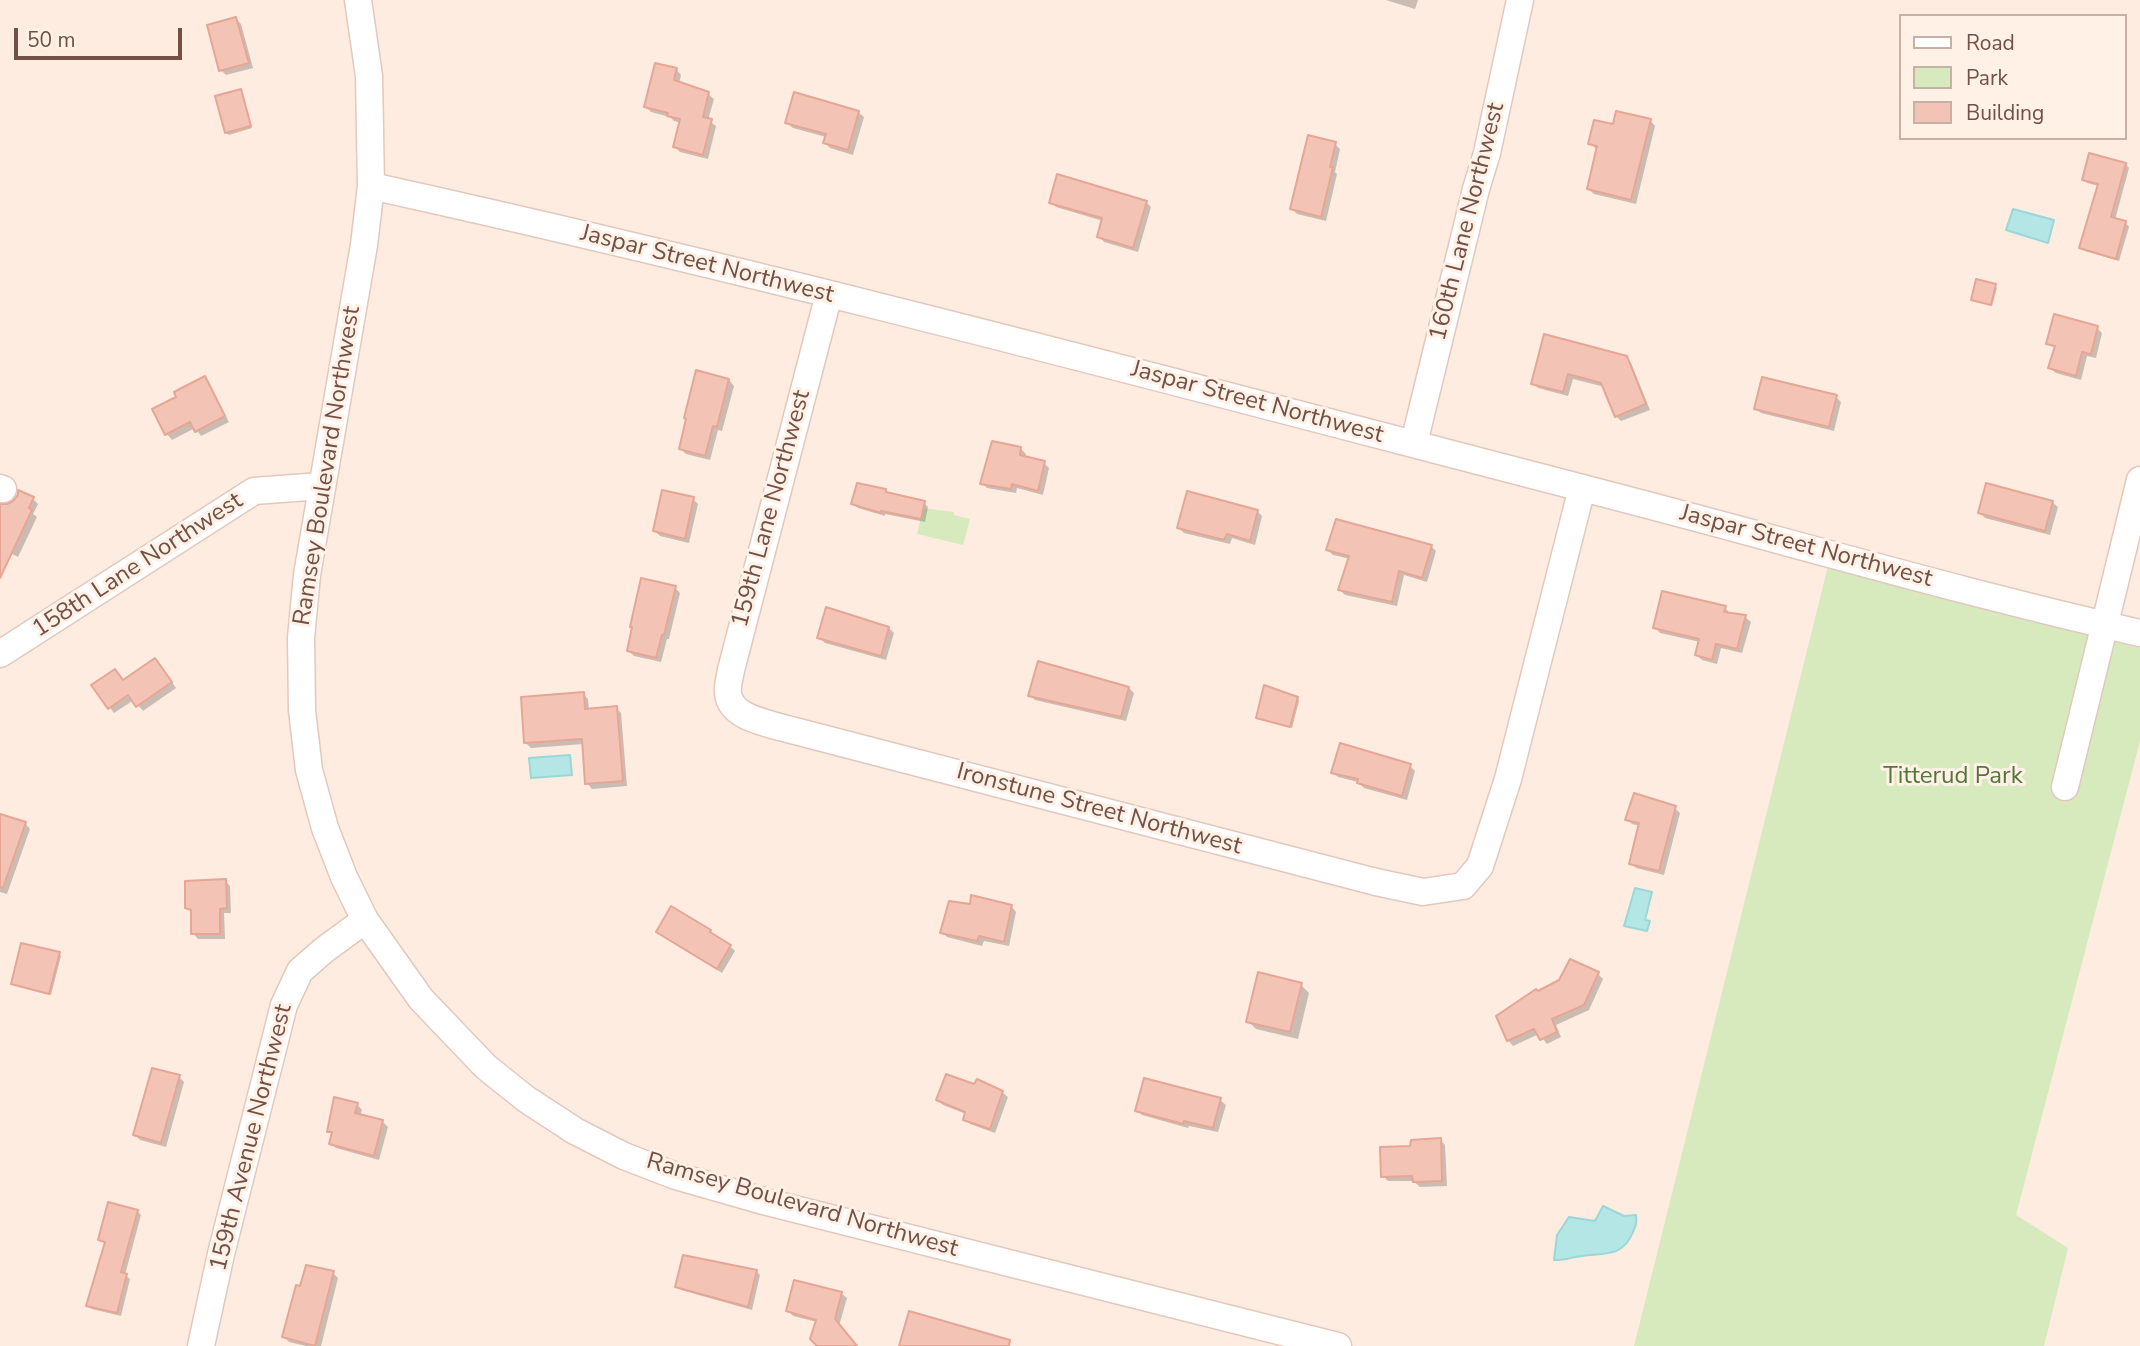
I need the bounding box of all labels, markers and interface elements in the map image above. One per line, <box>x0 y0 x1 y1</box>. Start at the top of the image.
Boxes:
scale bar <box>18 14 186 58</box>
legend <box>1898 14 2126 140</box>
text: 50 m <box>27 26 76 54</box>
text: Road <box>1966 29 2015 57</box>
text: Park <box>1966 64 2008 92</box>
text: Building <box>1966 99 2044 127</box>
street label: 160th Lane Northwest <box>1424 100 1512 344</box>
street label: Jaspar Street Northwest <box>577 220 837 310</box>
street label: Ramsey Boulevard Northwest <box>289 304 367 628</box>
street label: Jaspar Street Northwest <box>1128 355 1386 451</box>
street label: 159th Lane Northwest <box>726 387 818 631</box>
street label: 158th Lane Northwest <box>28 487 248 645</box>
street label: Jaspar Street Northwest <box>1677 499 1935 595</box>
street label: Ironstune Street Northwest <box>953 758 1245 862</box>
park label: Titterud Park <box>1883 763 2023 791</box>
street label: 159th Avenue Northwest <box>205 1002 299 1274</box>
street label: Ramsey Boulevard Northwest <box>643 1148 961 1264</box>

